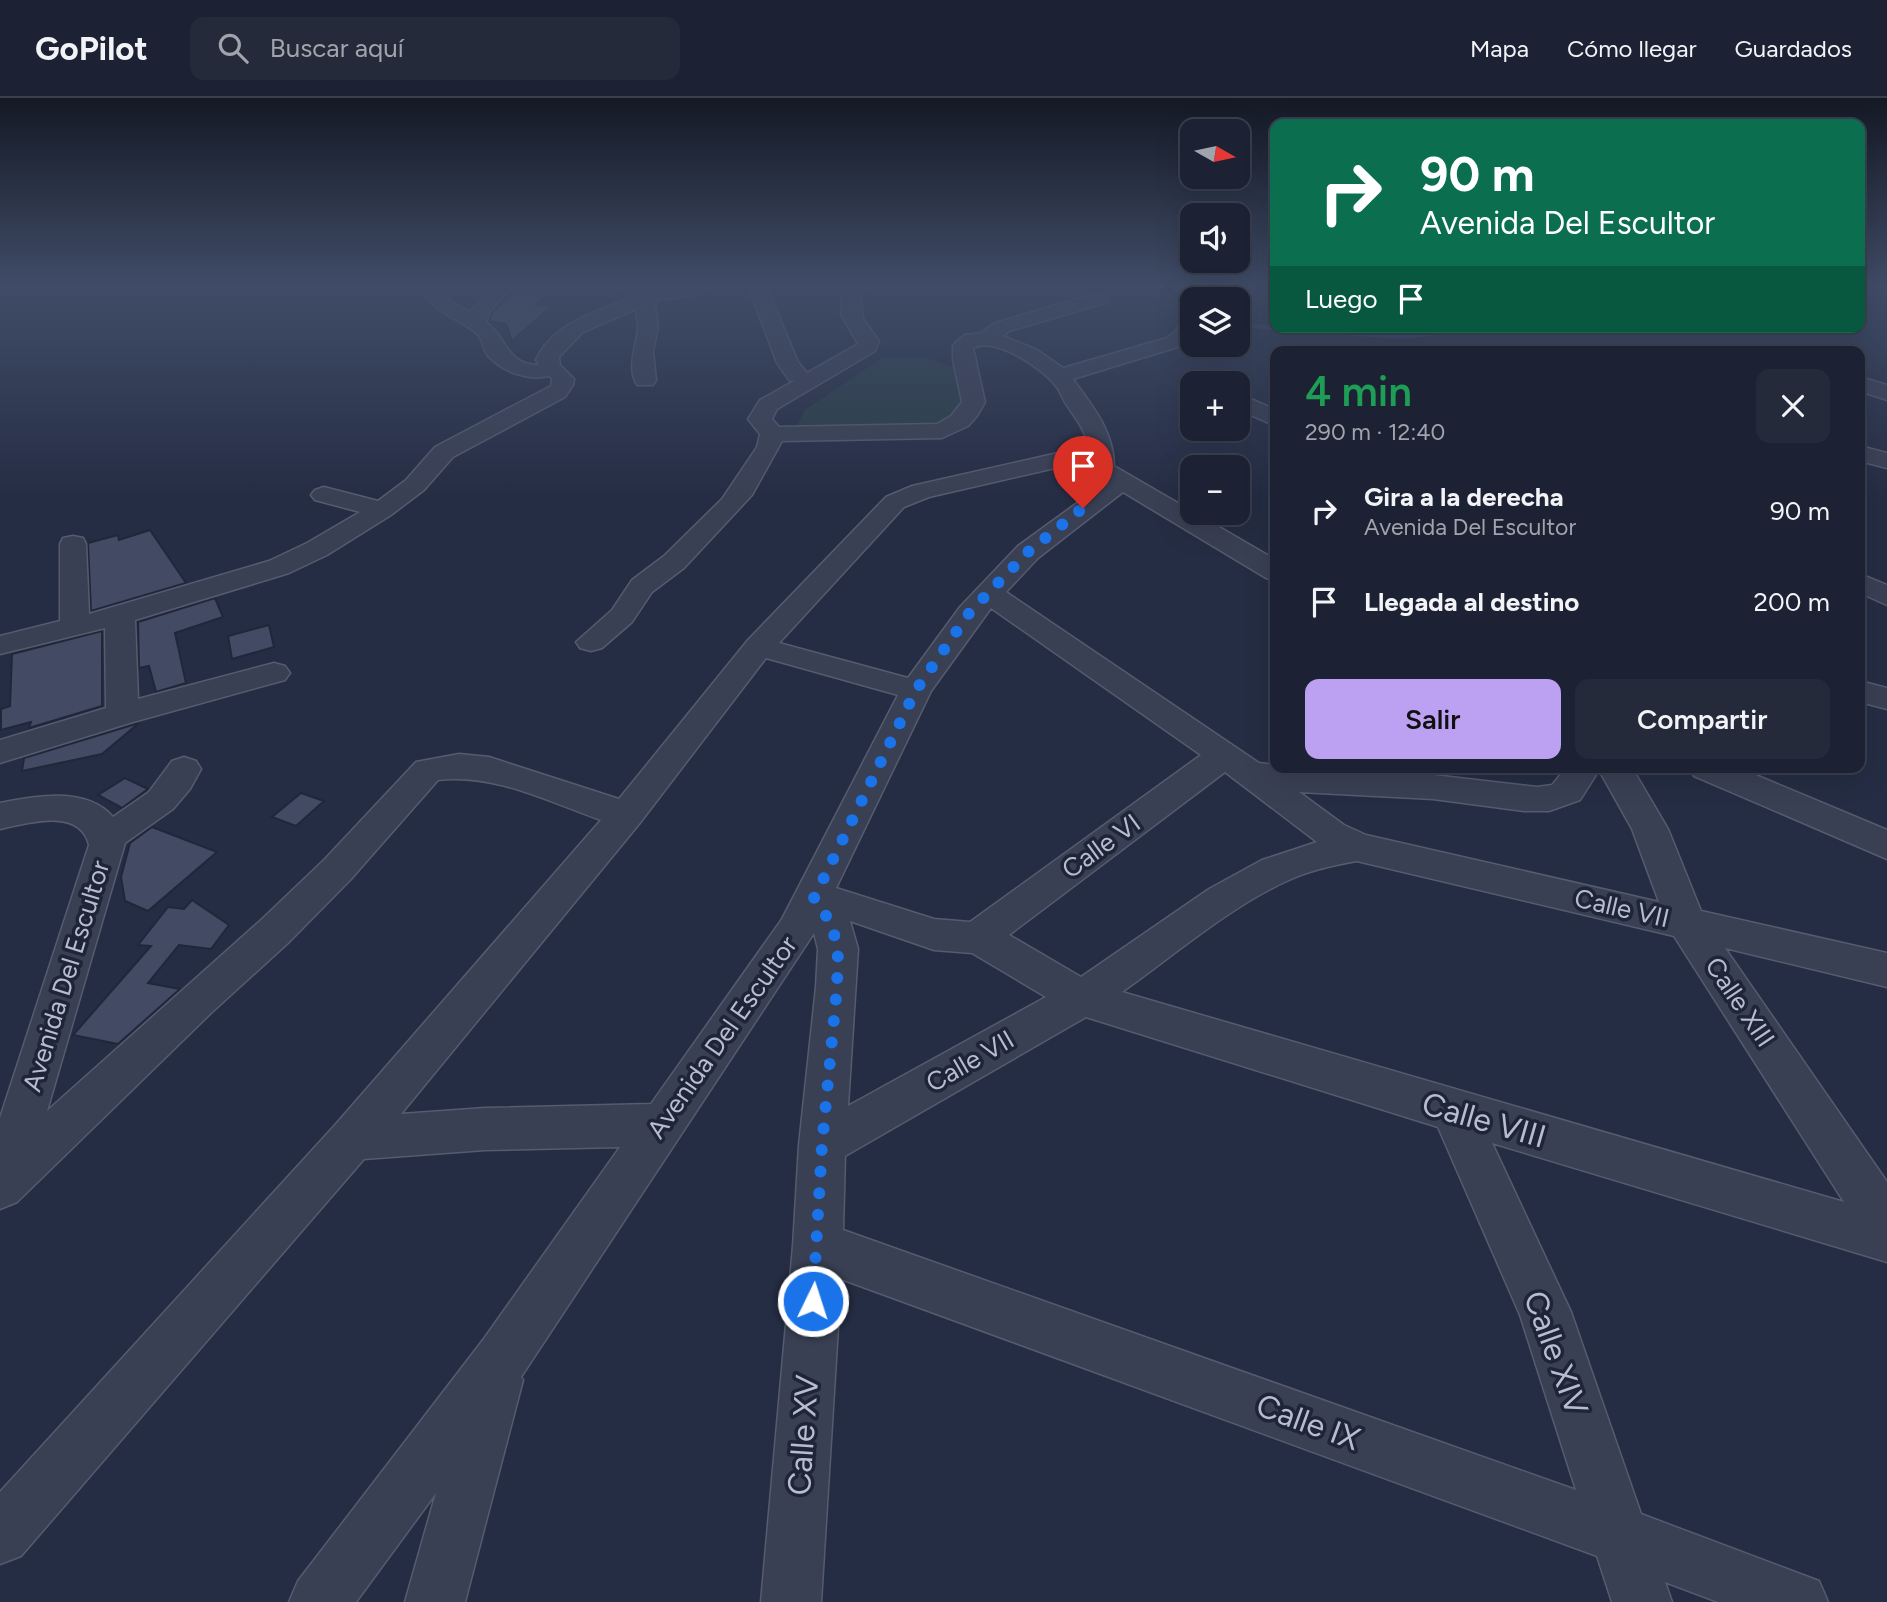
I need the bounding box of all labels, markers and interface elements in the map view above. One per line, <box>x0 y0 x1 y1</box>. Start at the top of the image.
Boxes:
search box <box>190 17 680 80</box>
text: GoPilot <box>35 29 148 68</box>
icon: search <box>214 29 252 67</box>
text: Buscar aquí <box>270 32 404 64</box>
text: Mapa <box>1470 34 1529 63</box>
text: Cómo llegar <box>1567 34 1697 63</box>
text: Guardados <box>1735 34 1852 63</box>
north arrow <box>1180 119 1250 189</box>
map controls <box>1180 119 1250 525</box>
text: 90 m <box>1420 144 1535 203</box>
icon: right <box>1305 147 1396 238</box>
button: sound <box>1180 203 1250 273</box>
text: Avenida Del Escultor <box>1420 204 1715 242</box>
icon: arrive <box>1392 280 1430 318</box>
text: Luego <box>1305 283 1378 315</box>
button: layers <box>1180 287 1250 357</box>
text: 4 min <box>1305 366 1412 417</box>
button: close <box>1756 369 1830 443</box>
button: + <box>1180 371 1250 441</box>
text: 290 m · 12:40 <box>1305 418 1445 446</box>
pin <box>1053 436 1113 508</box>
icon: arrive <box>1064 447 1102 485</box>
button: − <box>1180 455 1250 525</box>
text: Gira a la derecha <box>1364 481 1564 513</box>
icon: right <box>1305 492 1343 530</box>
text: 90 m <box>1770 495 1830 527</box>
text: Avenida Del Escultor <box>1364 513 1576 541</box>
icon: arrive <box>1305 583 1343 621</box>
text: Llegada al destino <box>1364 586 1579 618</box>
text: 200 m <box>1754 586 1830 618</box>
button: Salir <box>1305 679 1561 759</box>
button: Compartir <box>1575 679 1830 759</box>
street label: Calle VI <box>1056 807 1146 885</box>
street label: Avenida Del Escultor <box>16 856 116 1095</box>
street label: Calle VII <box>1572 882 1672 934</box>
street label: Avenida Del Escultor <box>640 929 804 1144</box>
street label: Calle XIII <box>1698 951 1782 1053</box>
street label: Calle VII <box>920 1023 1020 1099</box>
street label: Calle VIII <box>1418 1084 1550 1156</box>
position arrow <box>776 1264 850 1338</box>
street label: Calle XIV <box>1516 1286 1596 1420</box>
street label: Calle XV <box>780 1373 826 1497</box>
street label: Calle IX <box>1251 1386 1365 1458</box>

